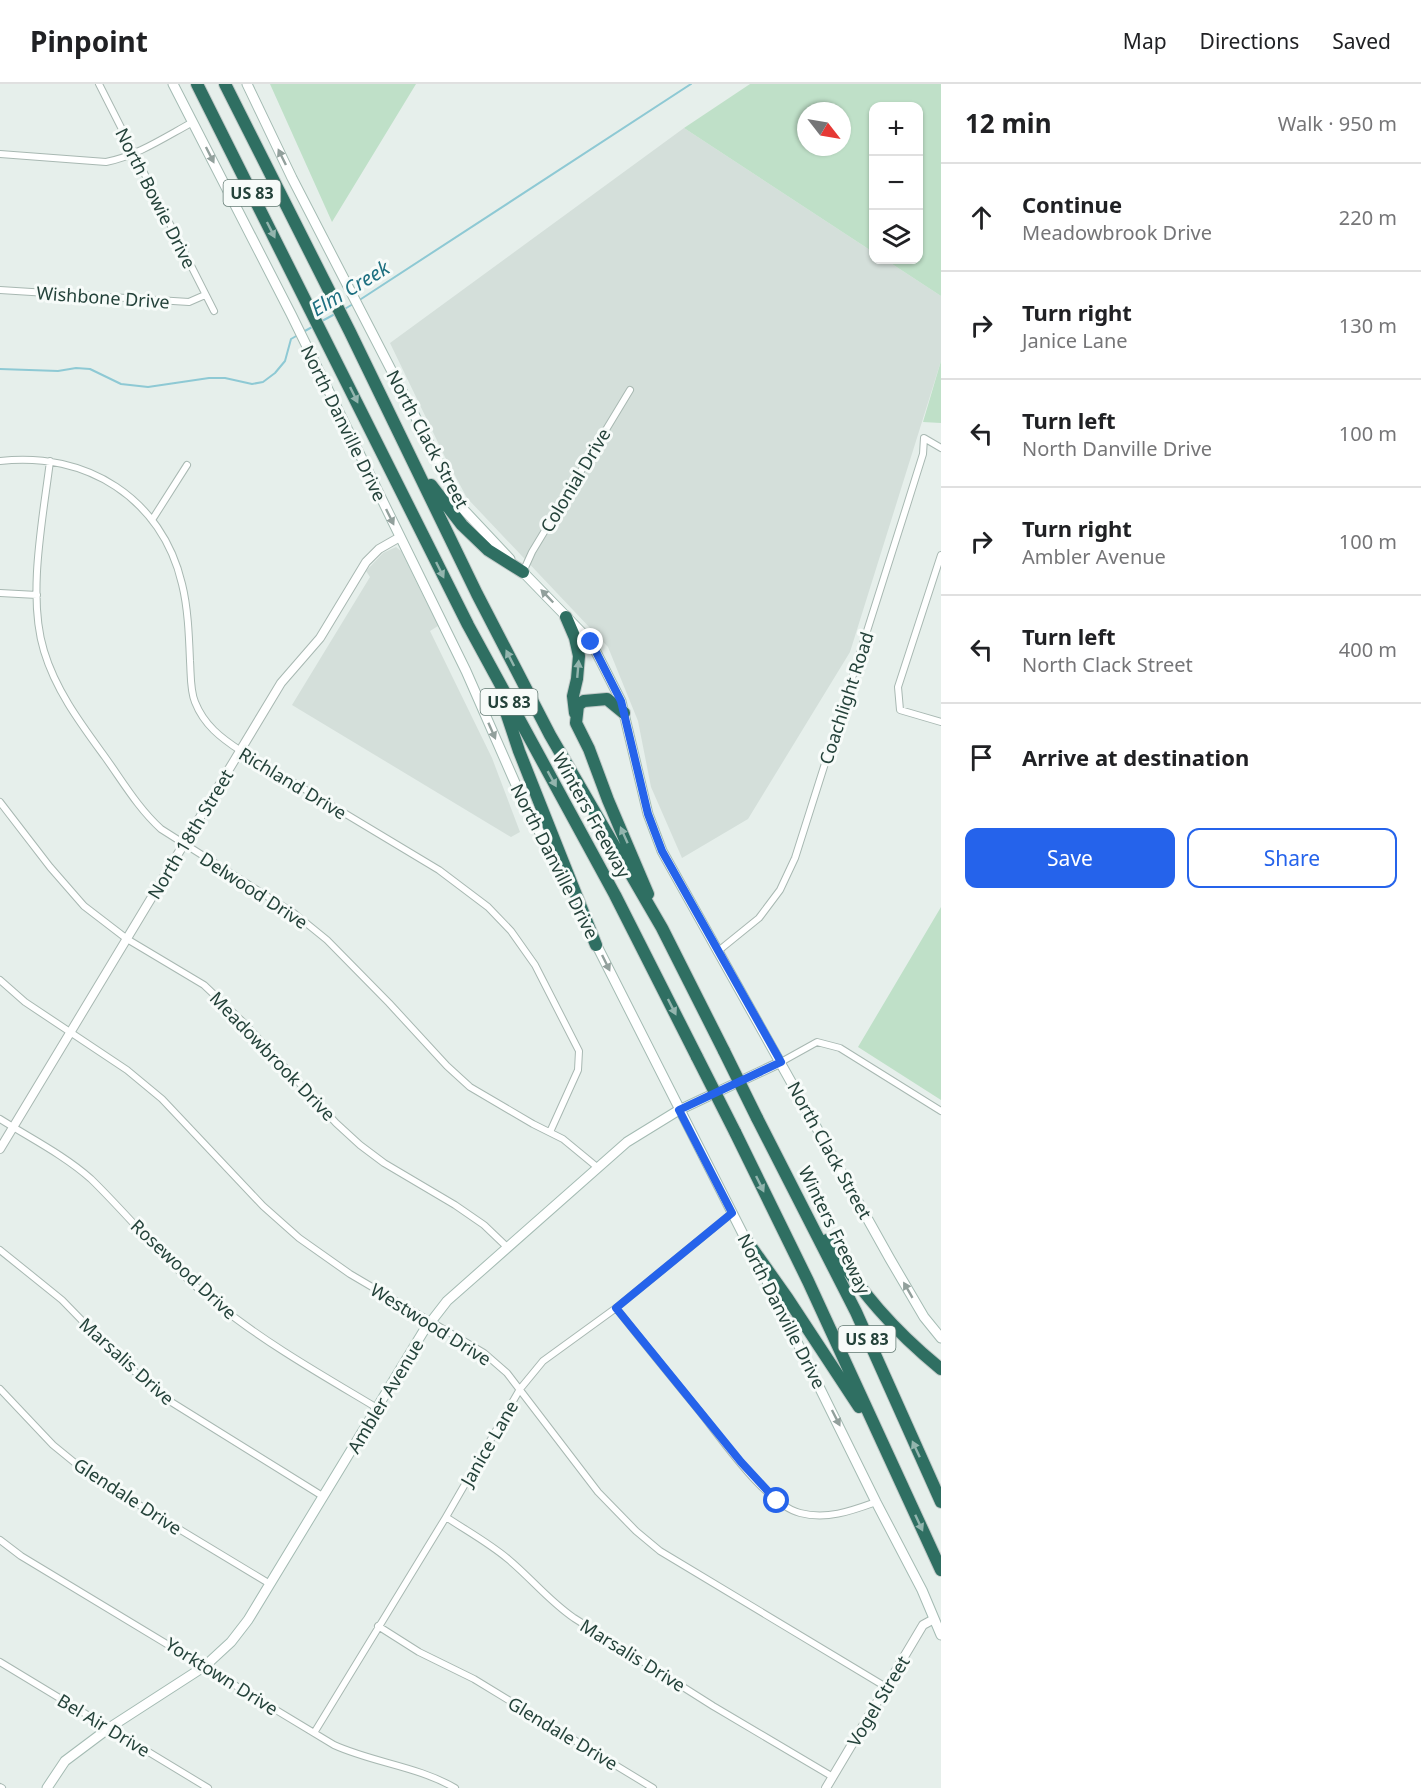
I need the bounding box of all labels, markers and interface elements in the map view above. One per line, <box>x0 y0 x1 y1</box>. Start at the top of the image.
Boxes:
text: Pinpoint <box>30 22 148 60</box>
text: Map <box>1123 27 1167 55</box>
text: Directions <box>1200 27 1299 55</box>
text: Saved <box>1332 27 1391 55</box>
north arrow <box>797 102 851 156</box>
map controls <box>869 102 923 264</box>
button: + <box>869 102 923 156</box>
text: 12 min <box>965 105 1052 141</box>
text: Walk · 950 m <box>1278 110 1397 137</box>
street label: North Bowie Drive <box>110 124 202 272</box>
one-way arrow <box>205 146 214 163</box>
one-way arrow <box>278 148 287 165</box>
button: − <box>869 156 923 210</box>
road number: US 83 <box>224 180 280 206</box>
text: Continue <box>1022 189 1122 219</box>
icon: ahead <box>965 201 998 234</box>
text: 220 m <box>1339 204 1397 231</box>
button: layers <box>869 210 923 264</box>
text: Meadowbrook Drive <box>1022 219 1212 246</box>
one-way arrow <box>266 222 276 239</box>
water label: Elm Creek <box>306 253 395 322</box>
street label: Wishbone Drive <box>36 280 170 314</box>
text: Turn right <box>1022 297 1132 327</box>
icon: right <box>965 309 998 342</box>
text: 130 m <box>1339 312 1397 339</box>
text: Janice Lane <box>1022 327 1128 354</box>
street label: North Danville Drive <box>296 341 392 505</box>
street label: North Clack Street <box>381 366 475 513</box>
one-way arrow <box>349 387 358 404</box>
text: Turn left <box>1022 405 1116 435</box>
icon: left <box>965 417 998 450</box>
text: 100 m <box>1339 420 1397 447</box>
street label: Colonial Drive <box>534 423 616 537</box>
text: North Danville Drive <box>1022 435 1212 462</box>
one-way arrow <box>386 509 395 526</box>
text: Turn right <box>1022 513 1132 543</box>
icon: right <box>965 525 998 558</box>
text: 100 m <box>1339 528 1397 555</box>
text: Ambler Avenue <box>1022 543 1166 570</box>
one-way arrow <box>436 561 445 578</box>
one-way arrow <box>540 590 554 604</box>
text: Turn left <box>1022 621 1116 651</box>
route end <box>577 628 603 654</box>
street label: Coachlight Road <box>813 629 879 767</box>
icon: left <box>965 633 998 666</box>
text: 400 m <box>1339 636 1397 663</box>
one-way arrow <box>505 649 515 666</box>
text: North Clack Street <box>1022 651 1193 678</box>
one-way arrow <box>573 660 583 679</box>
road number: US 83 <box>480 689 538 715</box>
one-way arrow <box>488 723 497 740</box>
street label: Richland Drive <box>235 741 351 825</box>
icon: arrive <box>965 741 998 774</box>
text: Arrive at destination <box>1022 742 1249 772</box>
street label: Winters Freeway <box>548 748 637 883</box>
street label: North 18th Street <box>142 764 239 903</box>
one-way arrow <box>547 771 557 788</box>
street label: North Danville Drive <box>505 779 605 943</box>
one-way arrow <box>619 827 628 844</box>
button: Save <box>965 828 1175 888</box>
button: Share <box>1187 828 1397 888</box>
street label: Delwood Drive <box>195 846 313 934</box>
one-way arrow <box>601 955 610 972</box>
street label: Meadowbrook Drive <box>205 986 341 1126</box>
one-way arrow <box>667 999 677 1016</box>
street label: North Clack Street <box>782 1077 878 1223</box>
street label: Winters Freeway <box>794 1162 877 1299</box>
one-way arrow <box>755 1175 765 1193</box>
street label: Rosewood Drive <box>126 1214 242 1324</box>
street label: North Danville Drive <box>732 1229 832 1393</box>
street label: Westwood Drive <box>366 1277 496 1371</box>
one-way arrow <box>903 1281 913 1298</box>
street label: Marsalis Drive <box>74 1312 180 1410</box>
road number: US 83 <box>838 1326 896 1352</box>
street label: Ambler Avenue <box>341 1334 429 1458</box>
street label: Janice Lane <box>454 1396 523 1492</box>
one-way arrow <box>831 1410 840 1427</box>
one-way arrow <box>911 1440 920 1457</box>
street label: Glendale Drive <box>69 1452 187 1540</box>
route start <box>763 1487 789 1513</box>
one-way arrow <box>915 1515 924 1532</box>
street label: Marsalis Drive <box>576 1613 690 1697</box>
street label: Yorktown Drive <box>161 1632 283 1720</box>
street label: Vogel Street <box>841 1651 915 1751</box>
street label: Bel Air Drive <box>53 1688 155 1762</box>
street label: Glendale Drive <box>504 1691 622 1775</box>

